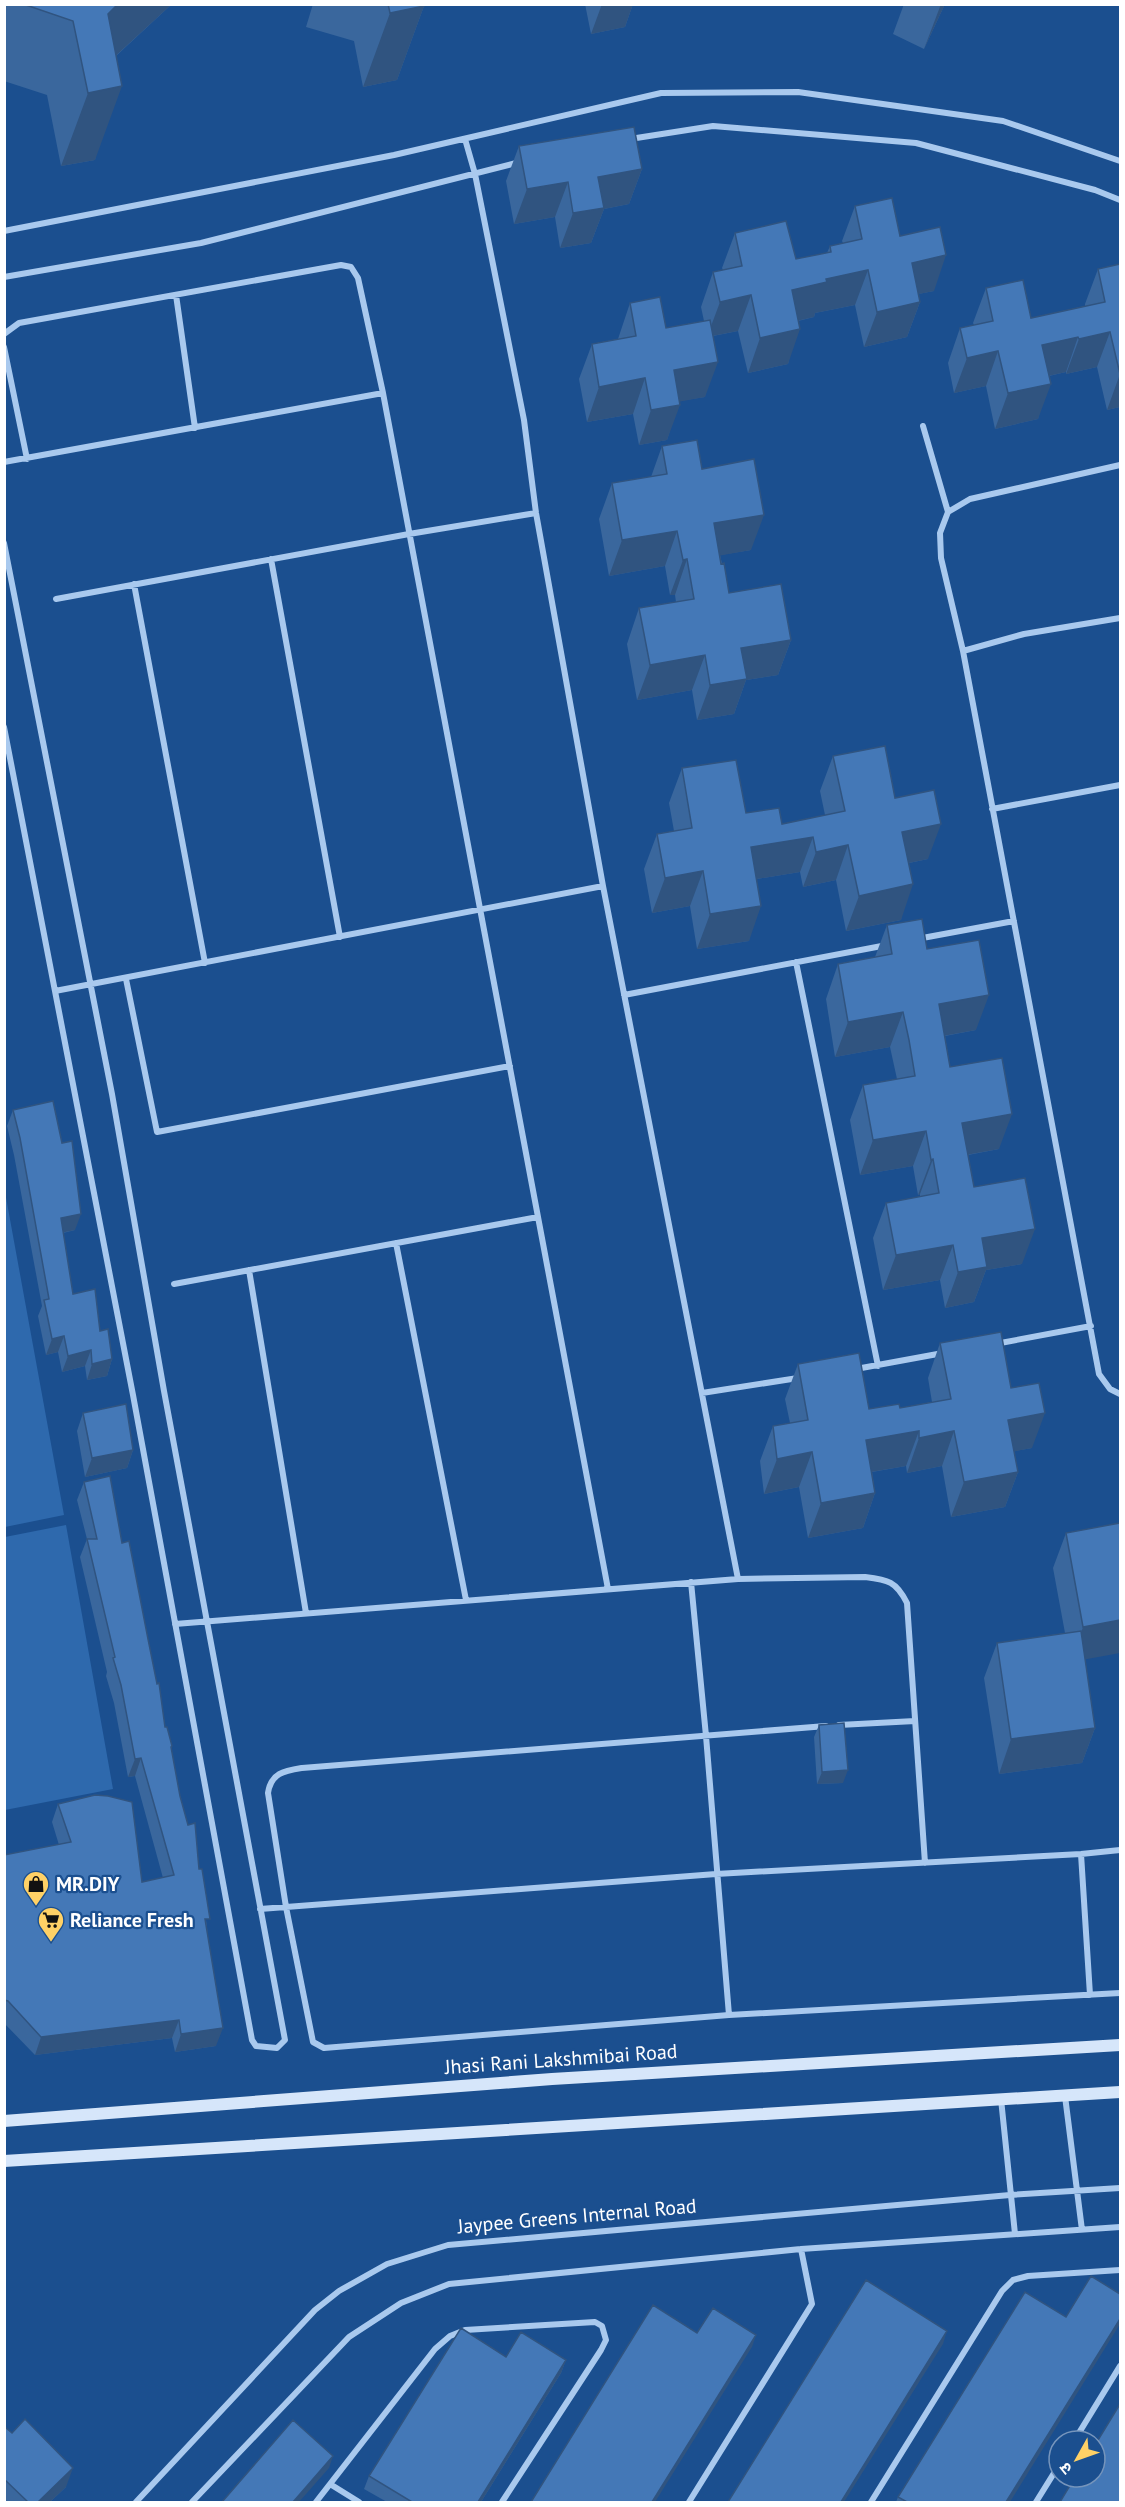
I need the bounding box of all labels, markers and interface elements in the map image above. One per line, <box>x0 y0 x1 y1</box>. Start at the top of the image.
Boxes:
shop icon: MR.DIY <box>21 1869 51 1907</box>
place label: MR.DIY <box>56 1871 120 1897</box>
supermarket icon: Reliance Fresh <box>36 1905 66 1943</box>
place label: Reliance Fresh <box>70 1907 194 1933</box>
street label: Jhasi Rani Lakshmibai Road <box>443 2038 678 2080</box>
street label: Jaypee Greens Internal Road <box>455 2193 698 2239</box>
north arrow <box>1047 2429 1107 2489</box>
text: उ <box>1054 2458 1076 2479</box>

